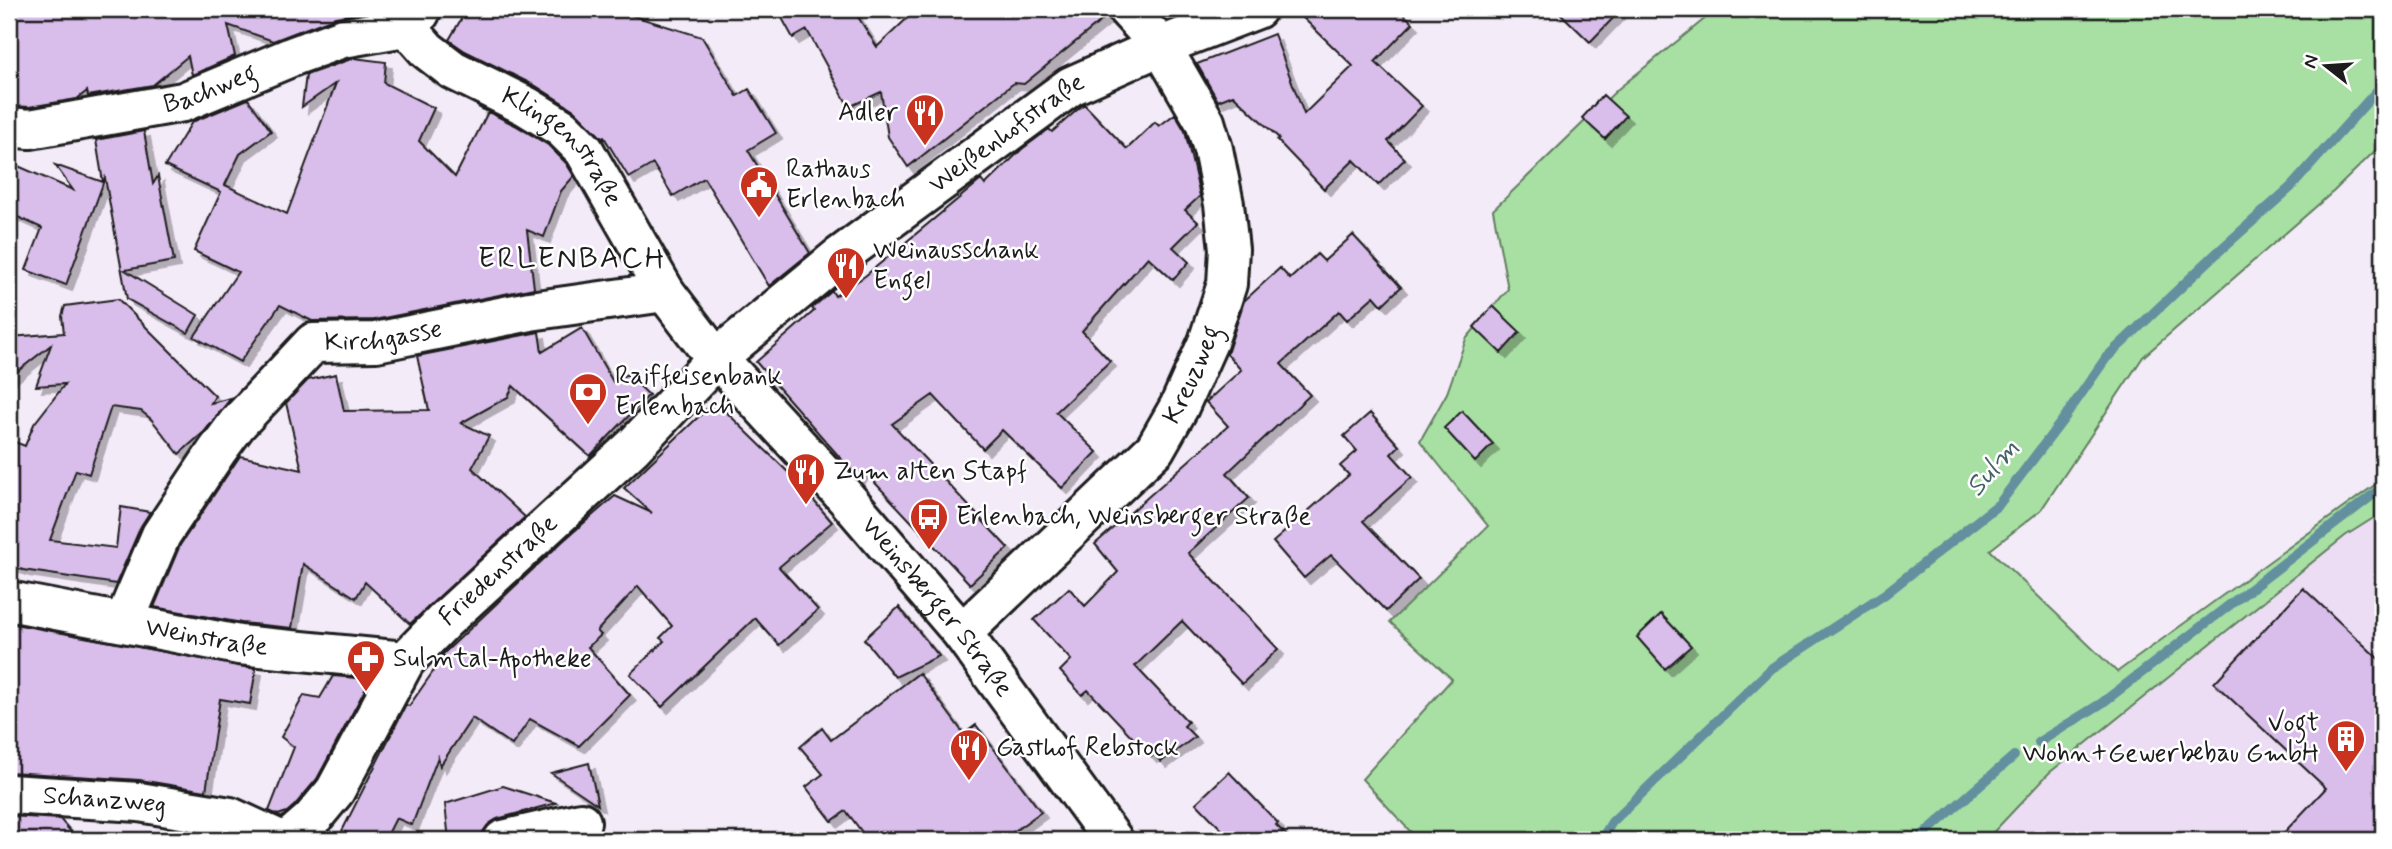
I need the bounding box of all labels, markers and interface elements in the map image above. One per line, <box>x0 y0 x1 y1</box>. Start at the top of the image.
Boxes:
north arrow <box>2290 32 2360 102</box>
text: N <box>2297 52 2325 71</box>
street label: Bachweg <box>161 56 263 122</box>
street label: Weißenhofstraße <box>922 65 1090 202</box>
street label: Klingenstraße <box>496 79 630 213</box>
restaurant icon: Adler <box>904 92 946 147</box>
place label: Adler <box>838 96 899 130</box>
place label: Rathaus Erlenbach <box>786 153 905 217</box>
public building icon: Rathaus Erlenbach <box>738 164 780 219</box>
place label: Weinausschank Engel <box>873 234 1039 301</box>
district label: ERLENBACH <box>478 239 666 278</box>
restaurant icon: Weinausschank Engel <box>825 245 867 300</box>
street label: Kirchgasse <box>324 312 445 360</box>
street label: Kreuzweg <box>1156 321 1232 431</box>
place label: Raiffeisenbank Erlenbach <box>615 360 783 424</box>
bank icon: Raiffeisenbank Erlenbach <box>567 371 609 426</box>
water label: Sulm <box>1958 431 2028 505</box>
restaurant icon: Zum alten Stapf <box>785 451 827 506</box>
place label: Zum alten Stapf <box>833 455 1027 489</box>
bus stop icon: Erlenbach, Weinsberger Straße <box>908 496 950 551</box>
place label: Erlenbach, Weinsberger Straße <box>956 500 1311 537</box>
street label: Friedenstraße <box>432 507 566 634</box>
street label: Weinsberger Straße <box>853 510 1020 704</box>
street label: Weinstraße <box>142 610 270 665</box>
pharmacy icon: Sulmtal-Apotheke <box>345 638 387 693</box>
place label: Sulmtal-Apotheke <box>393 642 592 679</box>
place label: Vogt Wohn+Gewerbebau GmbH <box>2022 707 2319 771</box>
building icon: Vogt Wohn+Gewerbebau GmbH <box>2325 718 2367 773</box>
restaurant icon: Gasthof Rebstock <box>948 727 990 782</box>
place label: Gasthof Rebstock <box>996 731 1179 765</box>
street label: Schanzweg <box>42 779 169 823</box>

